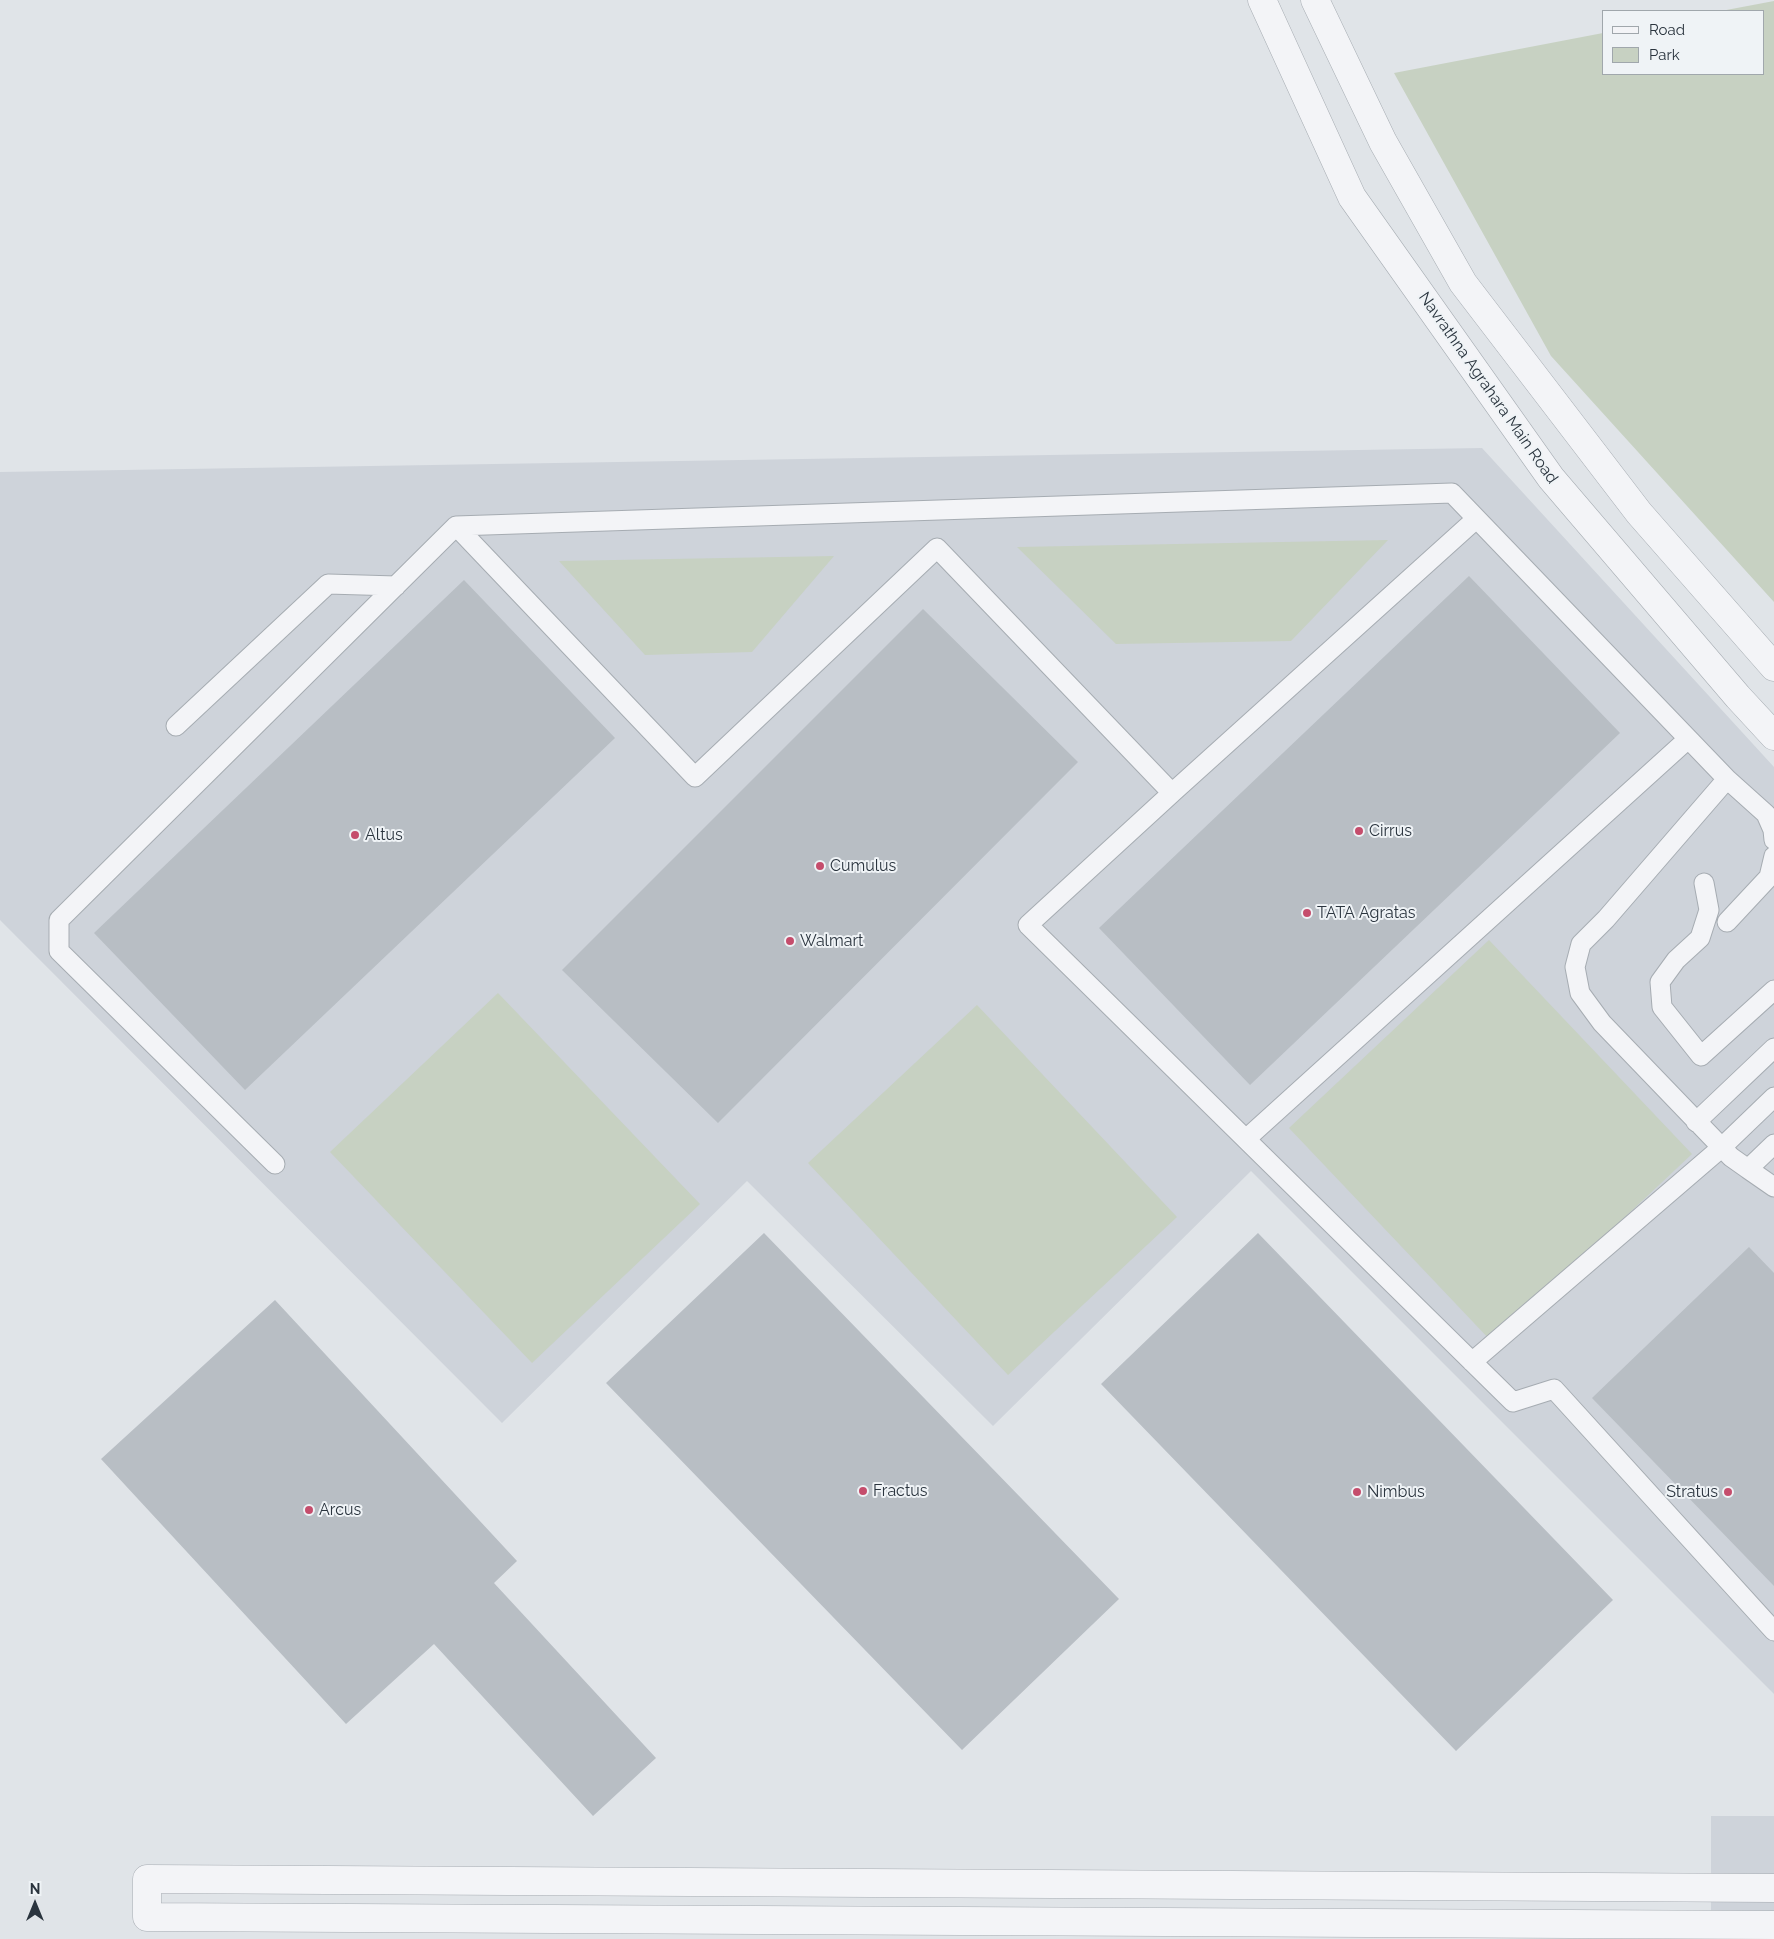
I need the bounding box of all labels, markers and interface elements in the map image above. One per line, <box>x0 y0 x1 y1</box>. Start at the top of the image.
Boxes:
legend <box>1602 10 1764 75</box>
text: Road <box>1649 21 1685 39</box>
text: Park <box>1649 46 1680 64</box>
street label: Navrathna Agrahara Main Road <box>1414 289 1562 487</box>
place label: Cirrus <box>1369 821 1412 841</box>
place label: Altus <box>365 825 403 845</box>
marker: Cirrus <box>1353 825 1365 837</box>
marker: Altus <box>349 829 361 841</box>
place label: Cumulus <box>830 856 896 876</box>
marker: Cumulus <box>814 860 826 872</box>
place label: TATA Agratas <box>1317 903 1415 923</box>
marker: TATA Agratas <box>1301 907 1313 919</box>
place label: Walmart <box>800 931 863 951</box>
marker: Walmart <box>784 935 796 947</box>
place label: Fractus <box>873 1481 927 1501</box>
place label: Nimbus <box>1367 1482 1425 1502</box>
place label: Stratus <box>1666 1482 1718 1502</box>
marker: Fractus <box>857 1485 869 1497</box>
marker: Nimbus <box>1351 1486 1363 1498</box>
marker: Stratus <box>1722 1486 1734 1498</box>
place label: Arcus <box>319 1500 361 1520</box>
marker: Arcus <box>303 1504 315 1516</box>
north arrow <box>10 1879 60 1929</box>
text: N <box>30 1881 40 1897</box>

